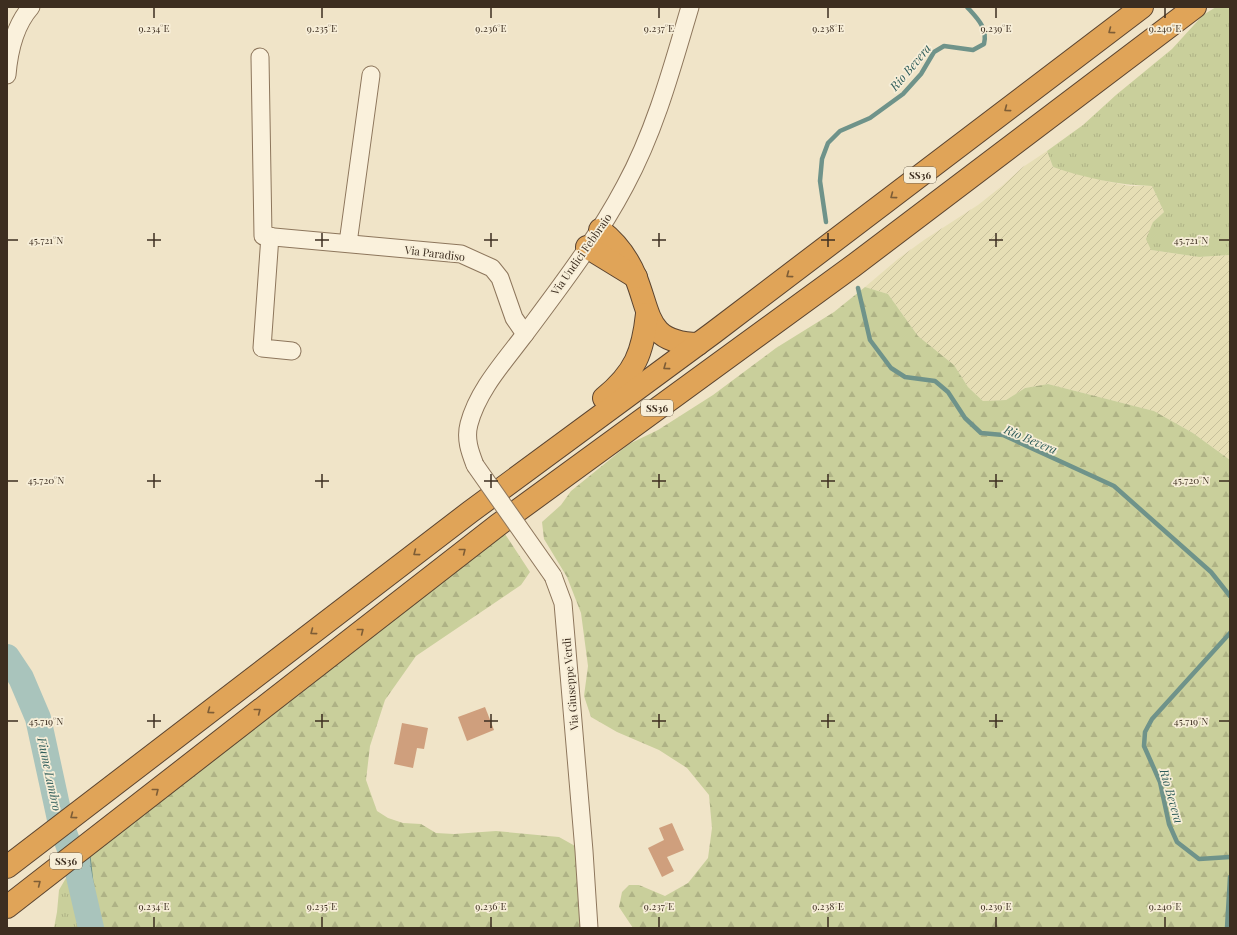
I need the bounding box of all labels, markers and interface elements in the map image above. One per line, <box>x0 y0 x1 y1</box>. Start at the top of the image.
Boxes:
text: 9.234°E <box>139 21 170 35</box>
text: 9.235°E <box>307 21 337 35</box>
text: 9.236°E <box>475 21 507 35</box>
text: 9.237°E <box>644 21 674 35</box>
text: 9.238°E <box>812 21 844 35</box>
text: 9.239°E <box>980 21 1012 35</box>
text: 9.240°E <box>1149 21 1181 35</box>
one-way arrow <box>1108 26 1115 33</box>
water label: Rio Bevera <box>885 40 934 94</box>
one-way arrow <box>1005 104 1012 111</box>
road number: SS36 <box>904 167 936 183</box>
one-way arrow <box>890 191 897 198</box>
street label: Via Undici Febbraio <box>547 210 615 299</box>
text: 45.721°N <box>29 233 63 247</box>
text: 45.721°N <box>1174 233 1208 247</box>
street label: Via Paradiso <box>403 242 466 264</box>
one-way arrow <box>787 270 794 277</box>
one-way arrow <box>664 362 671 369</box>
road number: SS36 <box>641 400 673 416</box>
water label: Rio Bevera <box>1001 420 1060 457</box>
text: 45.720°N <box>28 473 64 487</box>
text: 45.720°N <box>1173 473 1209 487</box>
one-way arrow <box>413 548 420 555</box>
one-way arrow <box>459 549 466 556</box>
one-way arrow <box>310 627 317 634</box>
one-way arrow <box>356 629 363 636</box>
street label: Via Giuseppe Verdi <box>558 637 582 732</box>
one-way arrow <box>207 707 214 714</box>
one-way arrow <box>254 709 261 716</box>
text: 45.719°N <box>29 714 63 728</box>
text: 45.719°N <box>1174 714 1208 728</box>
water label: Fiume Lambro <box>34 735 66 812</box>
water label: Rio Bevera <box>1156 766 1187 825</box>
one-way arrow <box>151 789 158 796</box>
one-way arrow <box>70 812 77 819</box>
road number: SS36 <box>50 853 82 869</box>
one-way arrow <box>33 881 40 888</box>
text: 9.234°E <box>139 899 170 913</box>
text: 9.235°E <box>307 899 337 913</box>
text: 9.236°E <box>475 899 507 913</box>
text: 9.237°E <box>644 899 674 913</box>
text: 9.238°E <box>812 899 844 913</box>
text: 9.239°E <box>980 899 1012 913</box>
text: 9.240°E <box>1149 899 1181 913</box>

